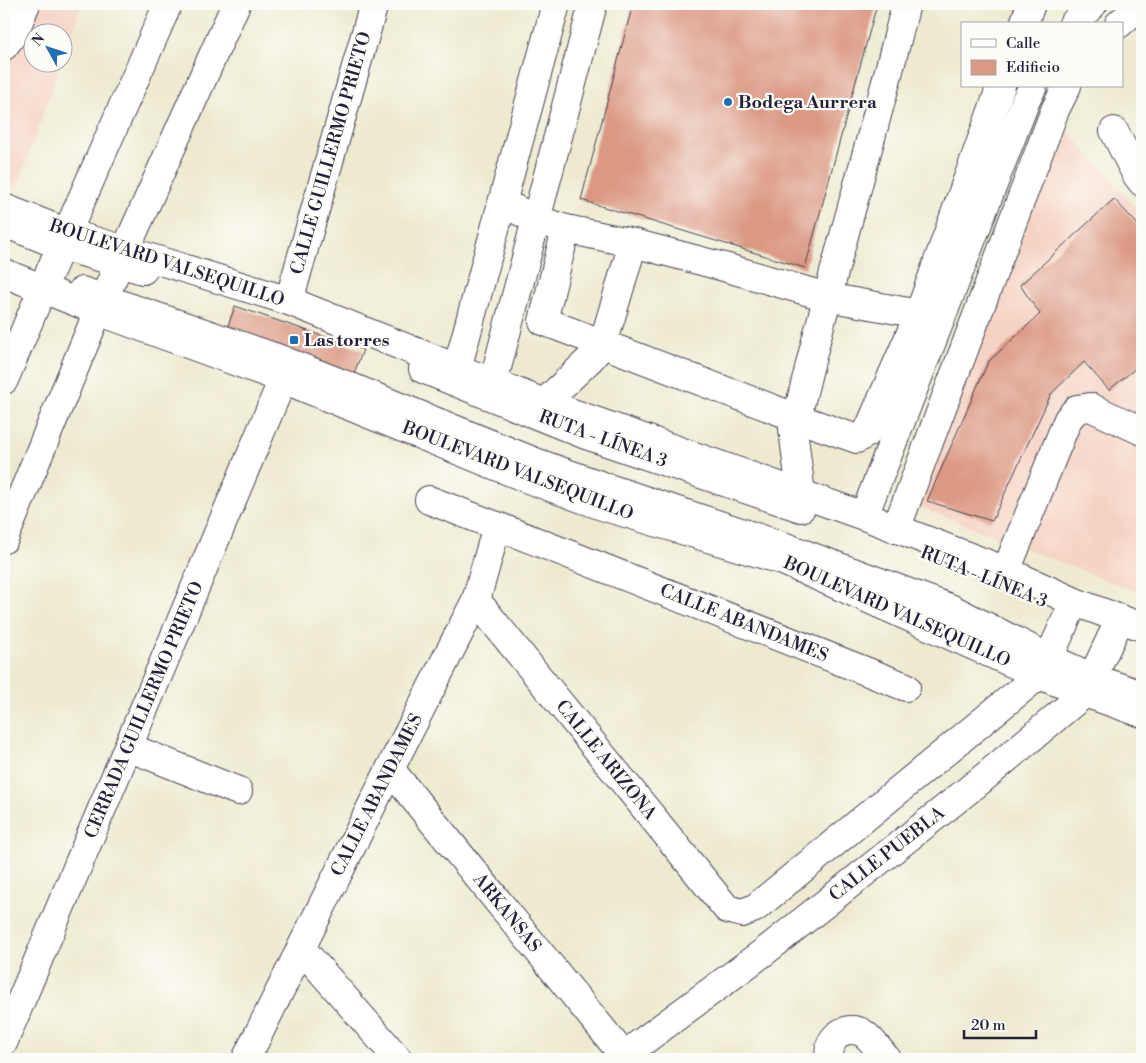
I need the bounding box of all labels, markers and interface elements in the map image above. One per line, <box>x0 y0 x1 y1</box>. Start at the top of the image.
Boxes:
north arrow <box>22 22 72 72</box>
legend <box>961 22 1124 88</box>
street label: CALLE GUILLERMO PRIETO <box>285 29 377 277</box>
text: N <box>28 30 49 50</box>
text: Calle <box>1006 34 1040 53</box>
text: Edificio <box>1006 58 1060 77</box>
place label: Bodega Aurrera <box>738 91 877 114</box>
marker: Bodega Aurrera <box>722 96 734 108</box>
street label: BOULEVARD VALSEQUILLO <box>46 214 287 312</box>
place label: Las torres <box>304 329 390 352</box>
marker: Las torres <box>288 334 300 346</box>
street label: RUTA - LÍNEA 3 <box>536 405 670 473</box>
street label: BOULEVARD VALSEQUILLO <box>398 416 637 526</box>
street label: RUTA - LÍNEA 3 <box>917 541 1051 613</box>
street label: BOULEVARD VALSEQUILLO <box>779 551 1014 672</box>
street label: CERRADA GUILLERMO PRIETO <box>79 578 209 842</box>
street label: CALLE ABANDAMES <box>656 579 832 667</box>
street label: CALLE ARIZONA <box>550 695 662 825</box>
street label: CALLE ABANDAMES <box>326 710 428 880</box>
street label: CALLE PUEBLA <box>824 801 950 906</box>
street label: ARKANSAS <box>467 868 546 957</box>
scale bar <box>964 1008 1036 1040</box>
text: 20 m <box>971 1016 1006 1035</box>

